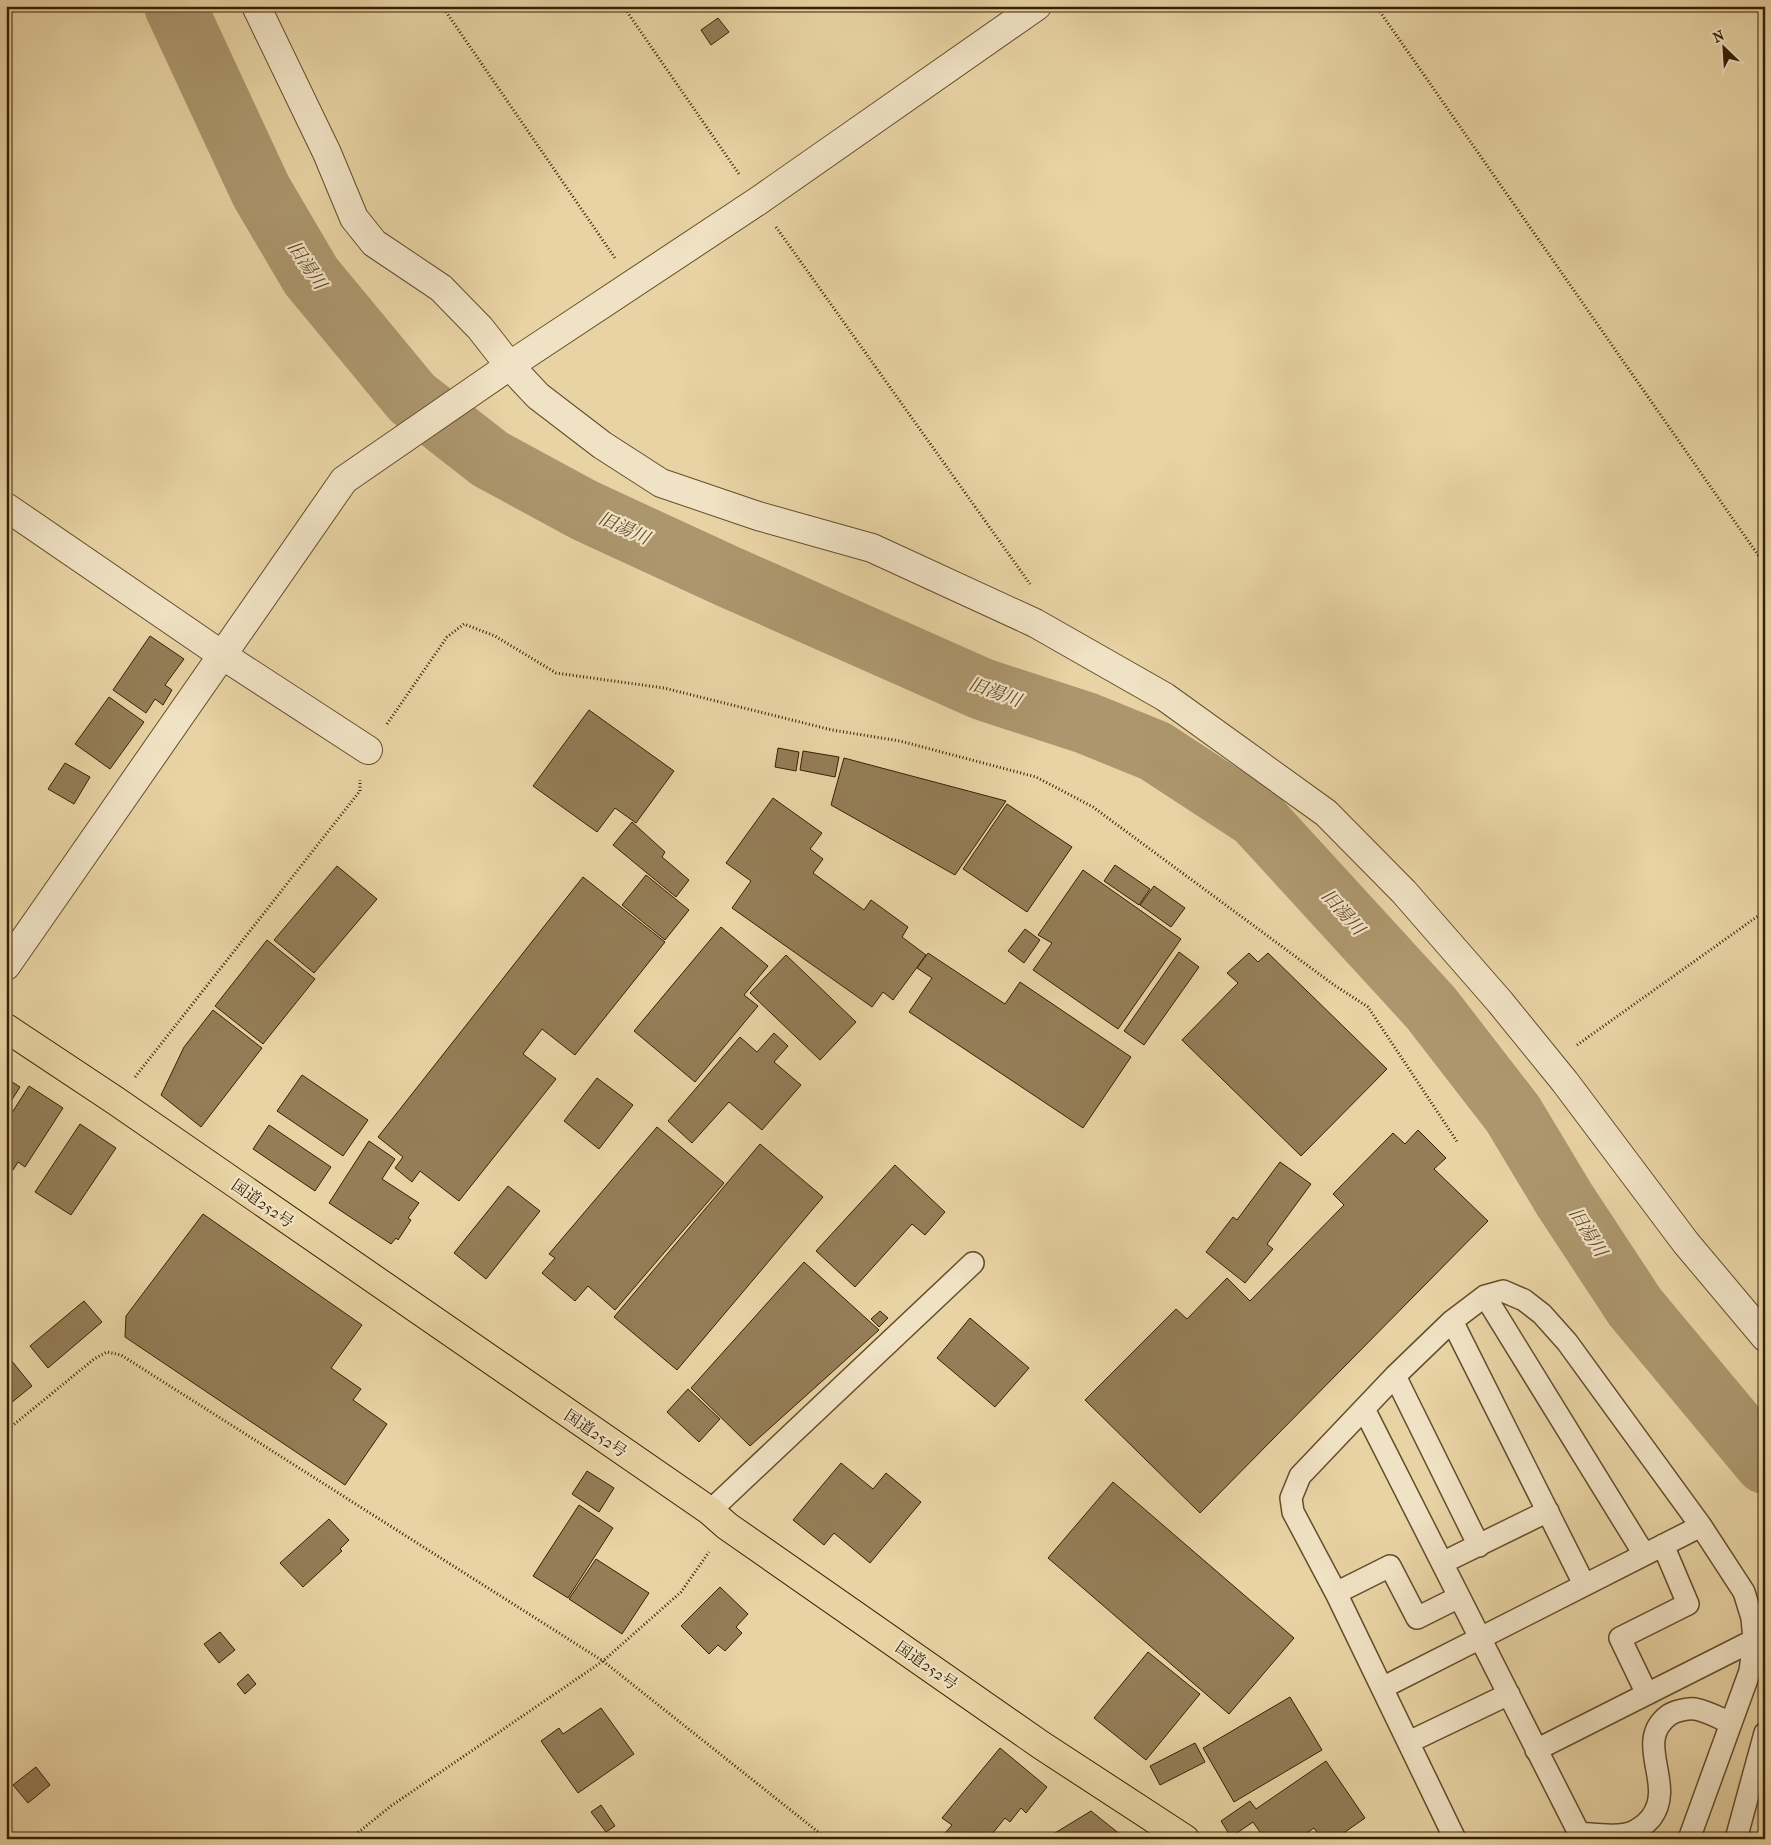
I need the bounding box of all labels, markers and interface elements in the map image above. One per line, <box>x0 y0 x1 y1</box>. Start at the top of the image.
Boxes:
north arrow <box>1698 22 1748 72</box>
text: N <box>1710 27 1727 47</box>
water label: 旧湯川 <box>283 237 332 295</box>
water label: 旧湯川 <box>595 508 655 550</box>
water label: 旧湯川 <box>966 673 1026 712</box>
water label: 旧湯川 <box>1317 885 1370 941</box>
street label: 国道252号 <box>228 1175 297 1232</box>
water label: 旧湯川 <box>1564 1204 1612 1262</box>
street label: 国道252号 <box>561 1406 631 1461</box>
street label: 国道252号 <box>892 1637 961 1694</box>

